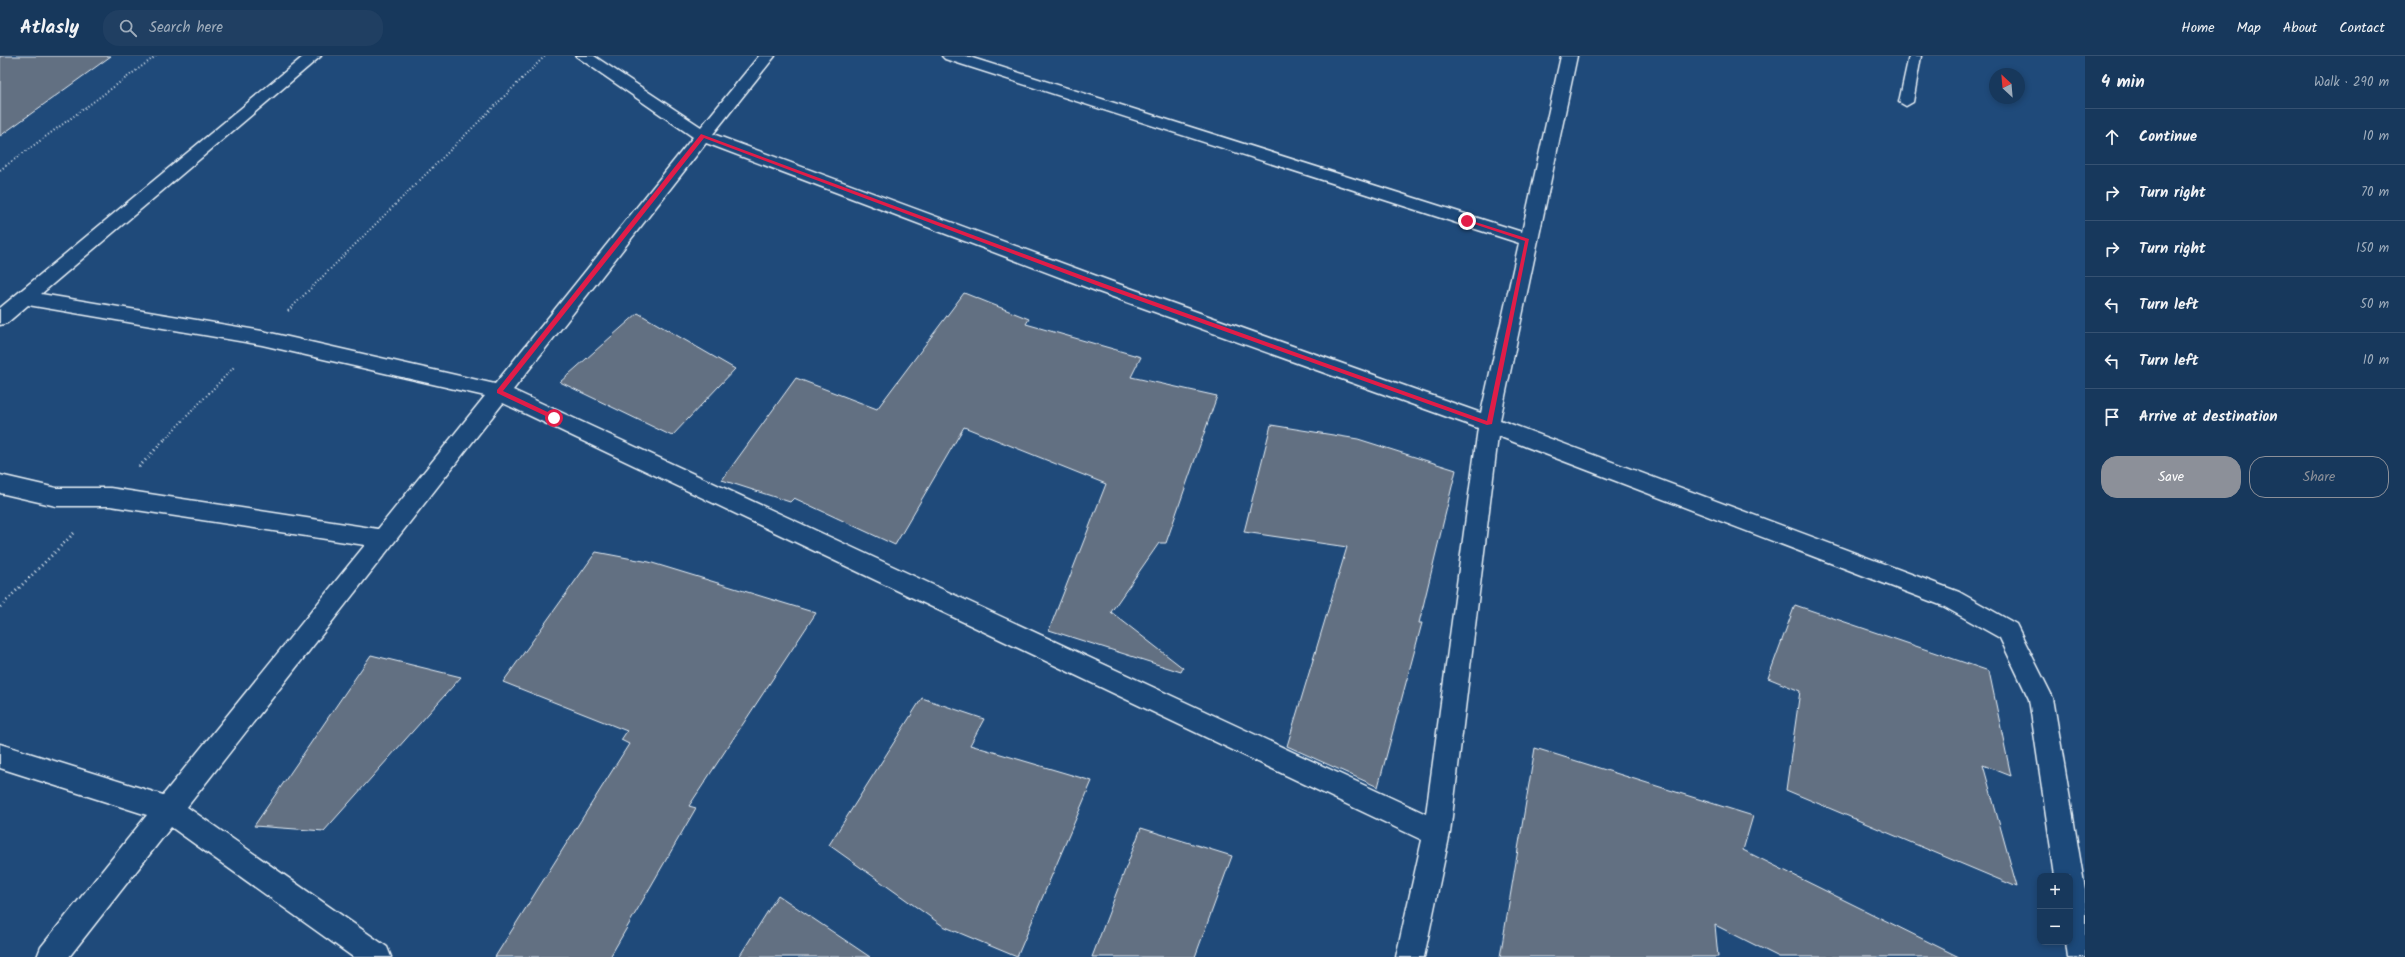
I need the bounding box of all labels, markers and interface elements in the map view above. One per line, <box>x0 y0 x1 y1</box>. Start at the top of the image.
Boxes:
search box <box>103 10 383 46</box>
text: Atlasly <box>20 13 79 43</box>
text: Search here <box>149 16 223 40</box>
icon: search <box>117 17 139 39</box>
text: Home <box>2181 17 2215 39</box>
text: Map <box>2237 17 2261 39</box>
text: About <box>2283 17 2317 39</box>
text: Contact <box>2339 17 2385 39</box>
north arrow <box>1989 68 2025 104</box>
text: 4 min <box>2101 69 2145 96</box>
text: Walk · 290 m <box>2314 72 2389 93</box>
text: Continue <box>2139 125 2197 149</box>
icon: ahead <box>2101 126 2123 148</box>
text: 10 m <box>2363 126 2389 147</box>
text: Turn right <box>2139 181 2206 205</box>
icon: right <box>2101 182 2123 204</box>
text: 70 m <box>2361 182 2389 203</box>
route end <box>1458 212 1476 230</box>
text: Turn right <box>2139 237 2206 261</box>
icon: right <box>2101 238 2123 260</box>
text: 150 m <box>2356 238 2389 259</box>
text: Turn left <box>2139 293 2199 317</box>
icon: left <box>2101 294 2123 316</box>
text: 50 m <box>2360 294 2389 315</box>
text: Turn left <box>2139 349 2199 373</box>
icon: left <box>2101 350 2123 372</box>
text: 10 m <box>2363 350 2389 371</box>
text: Arrive at destination <box>2139 405 2278 429</box>
icon: arrive <box>2101 406 2123 428</box>
route start <box>545 409 563 427</box>
button: Save <box>2101 456 2241 498</box>
button: Share <box>2249 456 2389 498</box>
map controls <box>2037 873 2073 945</box>
button: + <box>2037 873 2073 909</box>
button: − <box>2037 909 2073 945</box>

